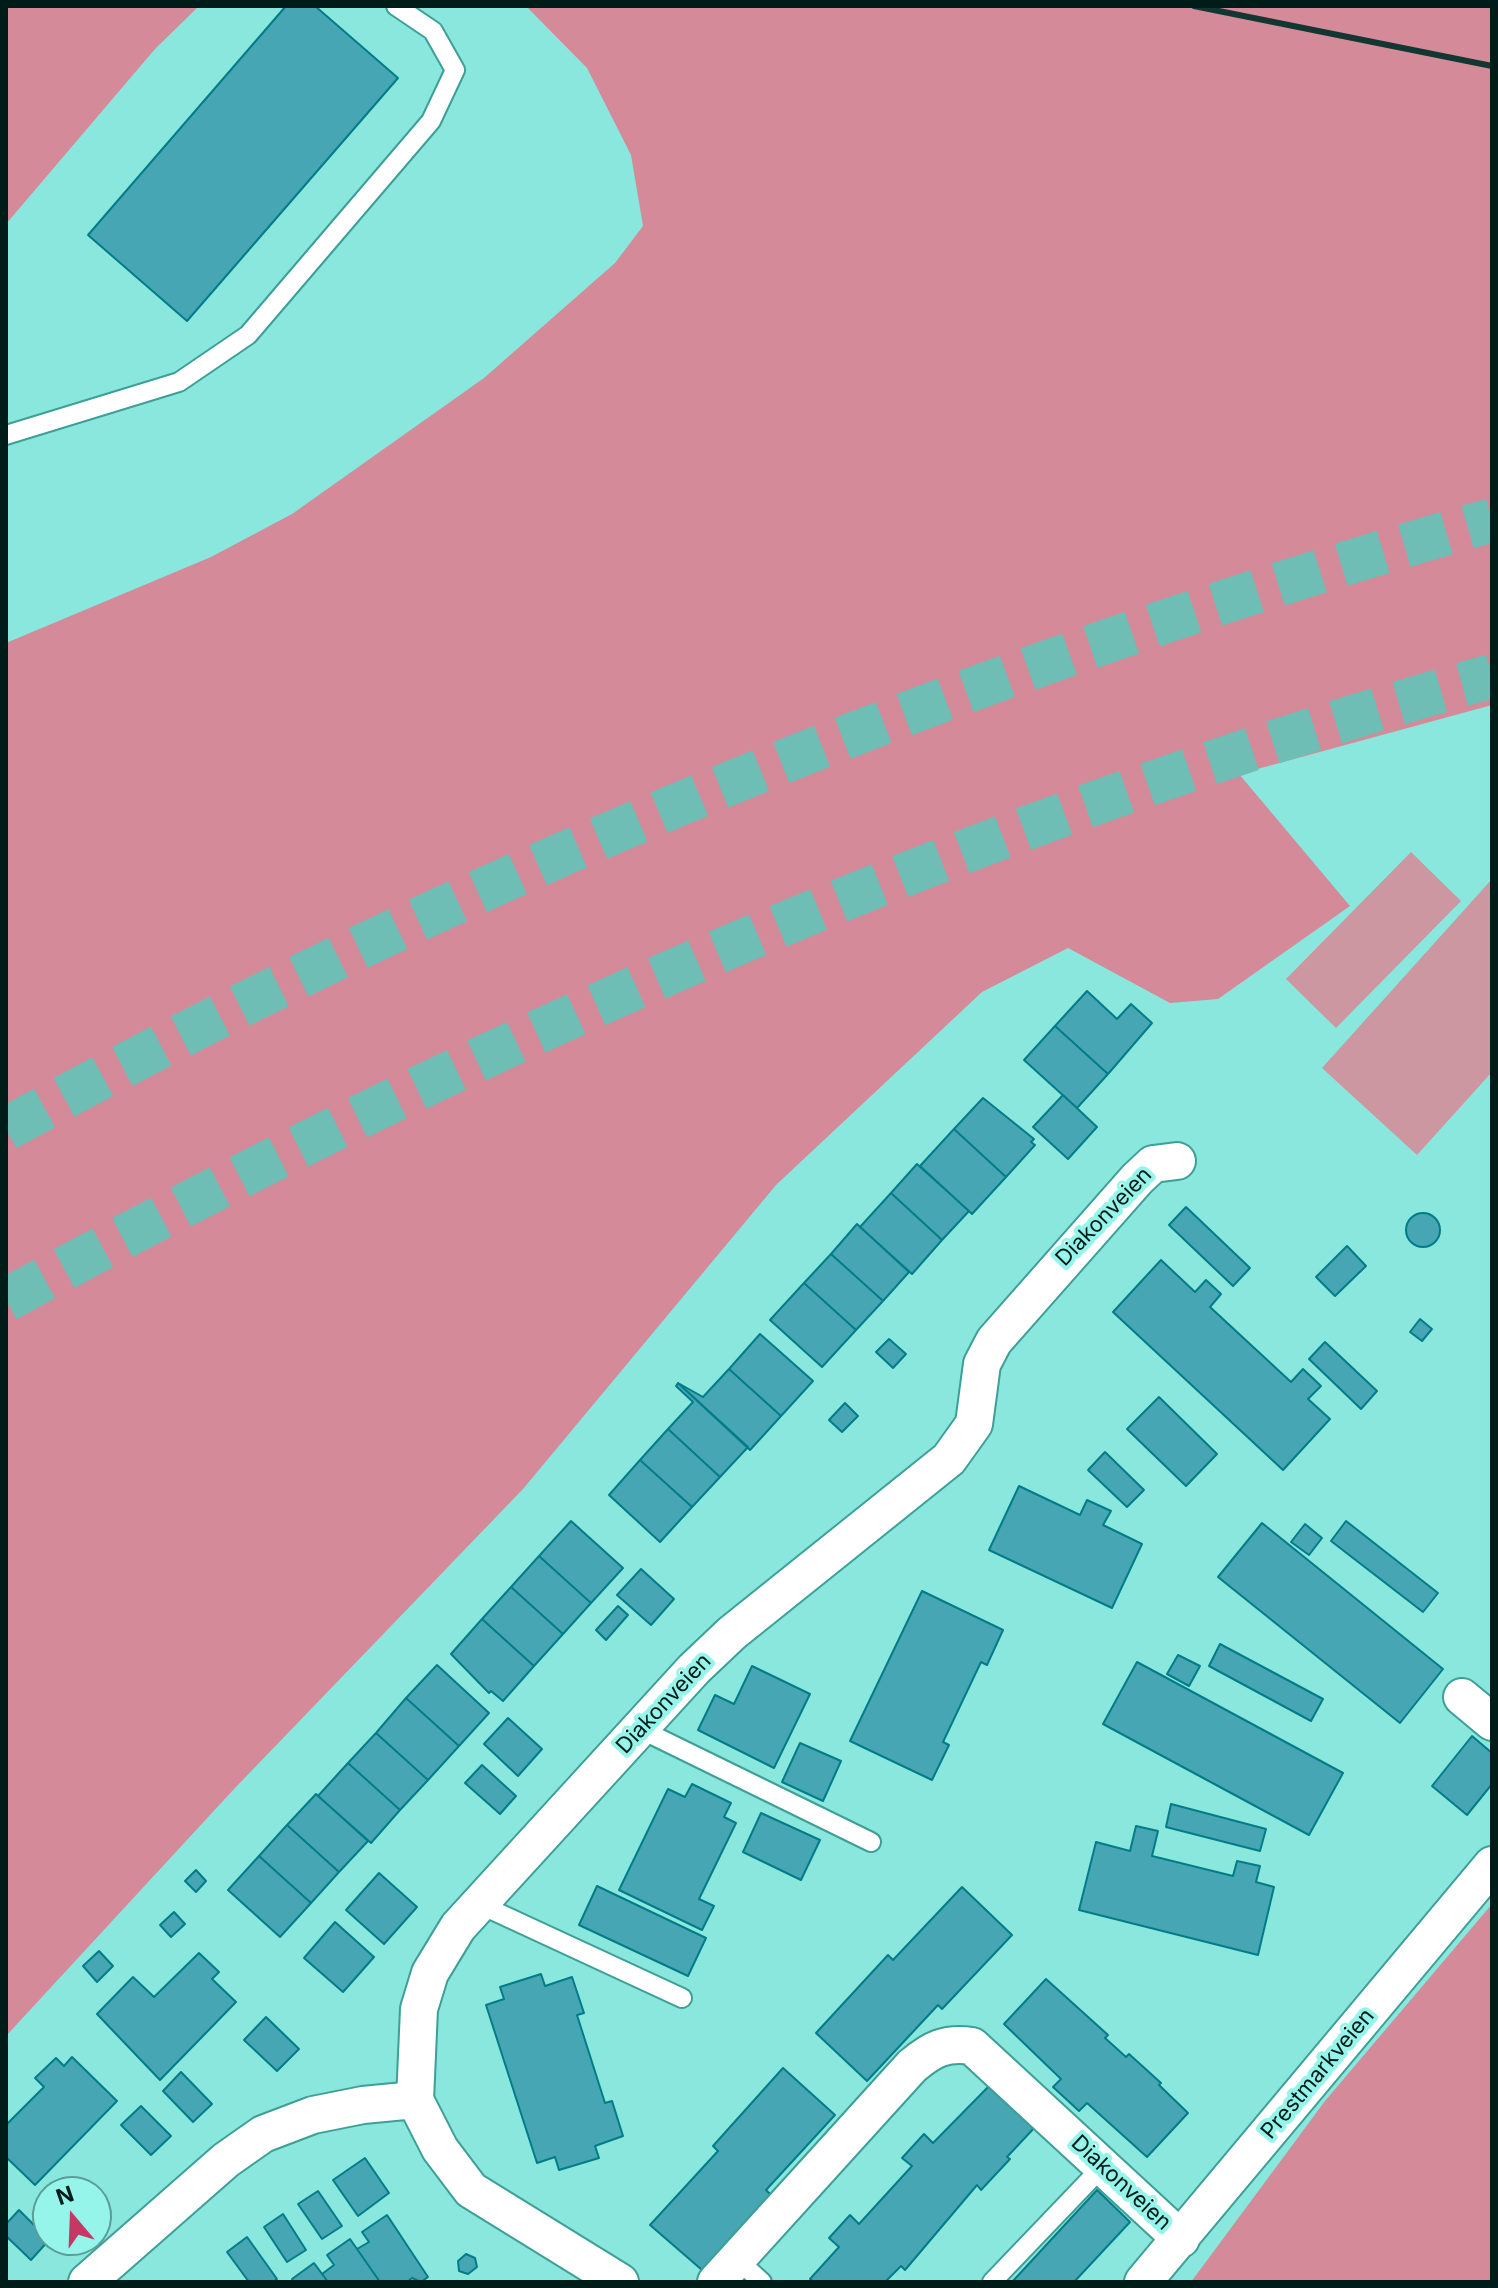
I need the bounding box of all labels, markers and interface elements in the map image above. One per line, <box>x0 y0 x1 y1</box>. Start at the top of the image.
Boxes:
street label: Diakonveien <box>1050 1162 1158 1272</box>
street label: Diakonveien <box>611 1649 717 1759</box>
street label: Prestmarkveien <box>1256 2004 1380 2144</box>
street label: Diakonveien <box>1066 2130 1176 2236</box>
north arrow <box>32 2176 112 2256</box>
text: N <box>53 2180 77 2210</box>

